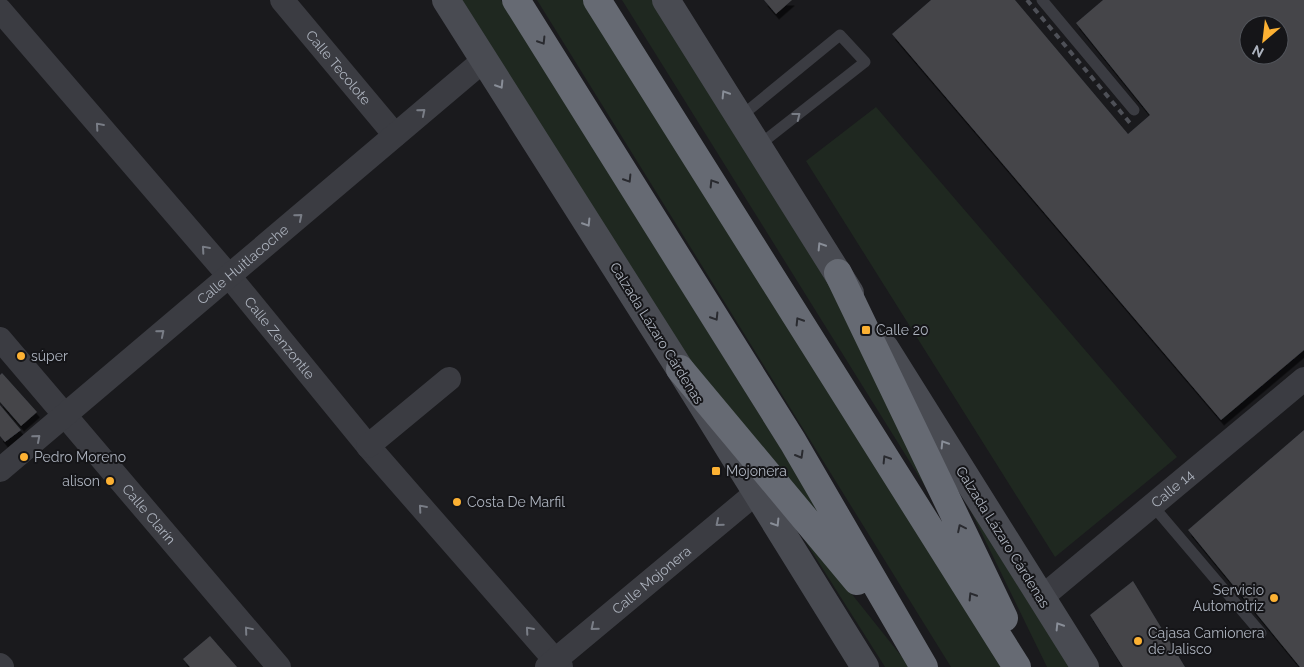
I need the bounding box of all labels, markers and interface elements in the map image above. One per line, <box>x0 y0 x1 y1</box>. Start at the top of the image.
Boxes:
north arrow <box>1239 15 1289 65</box>
street label: Calle Tecolote <box>303 27 374 108</box>
one-way arrow <box>536 36 545 45</box>
text: N <box>1249 42 1266 61</box>
one-way arrow <box>494 80 503 89</box>
one-way arrow <box>722 90 732 99</box>
one-way arrow <box>417 108 426 117</box>
one-way arrow <box>791 113 800 122</box>
one-way arrow <box>96 122 105 131</box>
one-way arrow <box>622 174 632 183</box>
one-way arrow <box>709 180 719 189</box>
one-way arrow <box>293 214 302 223</box>
one-way arrow <box>581 217 590 226</box>
street label: Calle Huitlacoche <box>194 221 292 308</box>
one-way arrow <box>818 243 827 252</box>
one-way arrow <box>203 246 211 255</box>
street label: Calzada Lázaro Cárdenas <box>607 259 707 407</box>
street label: Calle Zenzontle <box>241 294 318 382</box>
one-way arrow <box>708 311 718 320</box>
one-way arrow <box>796 317 805 327</box>
place label: Calle 20 <box>876 322 929 338</box>
marker: Calle 20 <box>860 324 872 336</box>
one-way arrow <box>156 330 165 339</box>
place label: súper <box>31 348 68 364</box>
marker: súper <box>15 350 27 362</box>
one-way arrow <box>31 435 40 444</box>
one-way arrow <box>941 440 951 449</box>
place label: Pedro Moreno <box>34 449 126 465</box>
one-way arrow <box>794 449 804 458</box>
marker: Pedro Moreno <box>18 451 30 463</box>
one-way arrow <box>882 455 892 464</box>
place label: Mojonera <box>726 463 787 479</box>
street label: Calzada Lázaro Cárdenas <box>953 463 1053 611</box>
marker: Mojonera <box>710 465 722 477</box>
street label: Calle 14 <box>1148 466 1197 511</box>
place label: alison <box>62 473 100 489</box>
marker: alison <box>104 475 116 487</box>
street label: Calle Clarín <box>119 481 179 548</box>
place label: Costa De Marfil <box>467 494 565 510</box>
marker: Costa De Marfil <box>451 496 463 508</box>
one-way arrow <box>419 505 427 514</box>
one-way arrow <box>716 518 725 526</box>
one-way arrow <box>770 518 779 527</box>
one-way arrow <box>956 524 967 533</box>
street label: Calle Mojonera <box>609 543 694 617</box>
place label: Servicio Automotriz <box>1193 582 1264 614</box>
marker: Servicio Automotriz <box>1268 592 1280 604</box>
one-way arrow <box>969 593 978 602</box>
one-way arrow <box>591 622 600 631</box>
one-way arrow <box>1055 622 1065 631</box>
place label: Cajasa Camionera de Jalisco <box>1148 625 1264 657</box>
one-way arrow <box>245 627 253 636</box>
one-way arrow <box>525 627 534 636</box>
marker: Cajasa Camionera de Jalisco <box>1132 635 1144 647</box>

